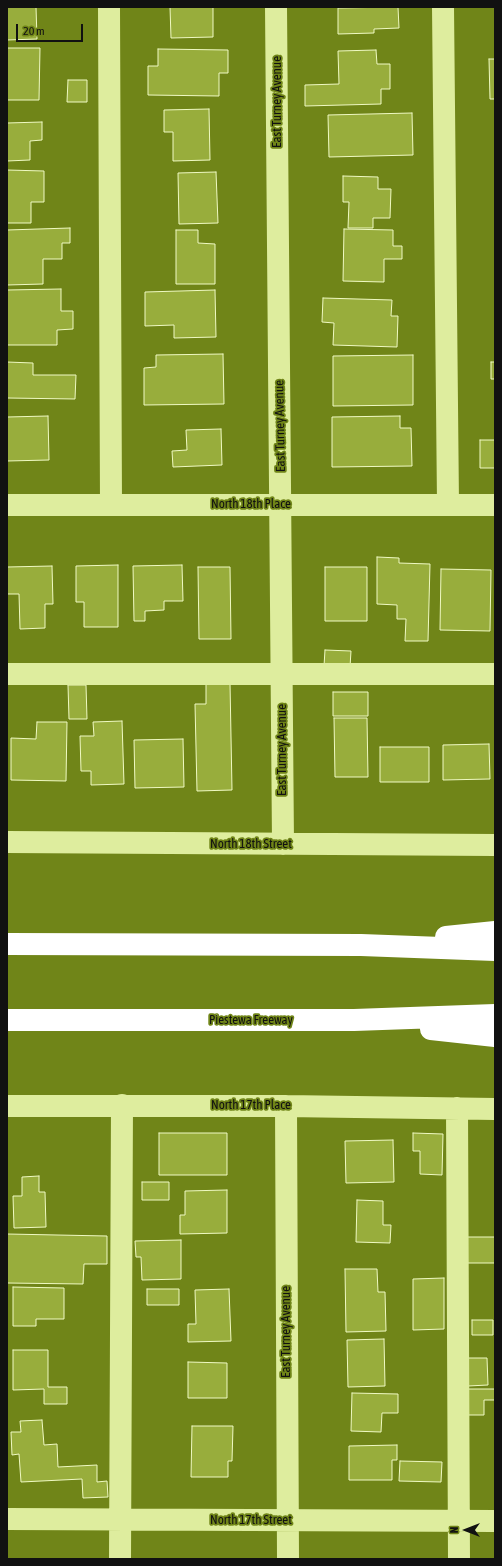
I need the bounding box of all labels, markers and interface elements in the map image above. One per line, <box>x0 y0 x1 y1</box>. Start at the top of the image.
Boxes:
scale bar <box>18 16 85 42</box>
text: 20 m <box>23 24 45 38</box>
street label: East Turney Avenue <box>269 56 285 148</box>
street label: East Turney Avenue <box>271 380 289 472</box>
street label: North 18th Place <box>211 496 291 512</box>
street label: East Turney Avenue <box>274 704 290 796</box>
street label: North 18th Street <box>210 836 292 852</box>
street label: Piestewa Freeway <box>209 1012 293 1028</box>
street label: North 17th Place <box>211 1097 291 1113</box>
street label: East Turney Avenue <box>278 1286 294 1378</box>
north arrow <box>446 1510 486 1550</box>
street label: North 17th Street <box>210 1512 292 1528</box>
text: N <box>448 1527 460 1533</box>

